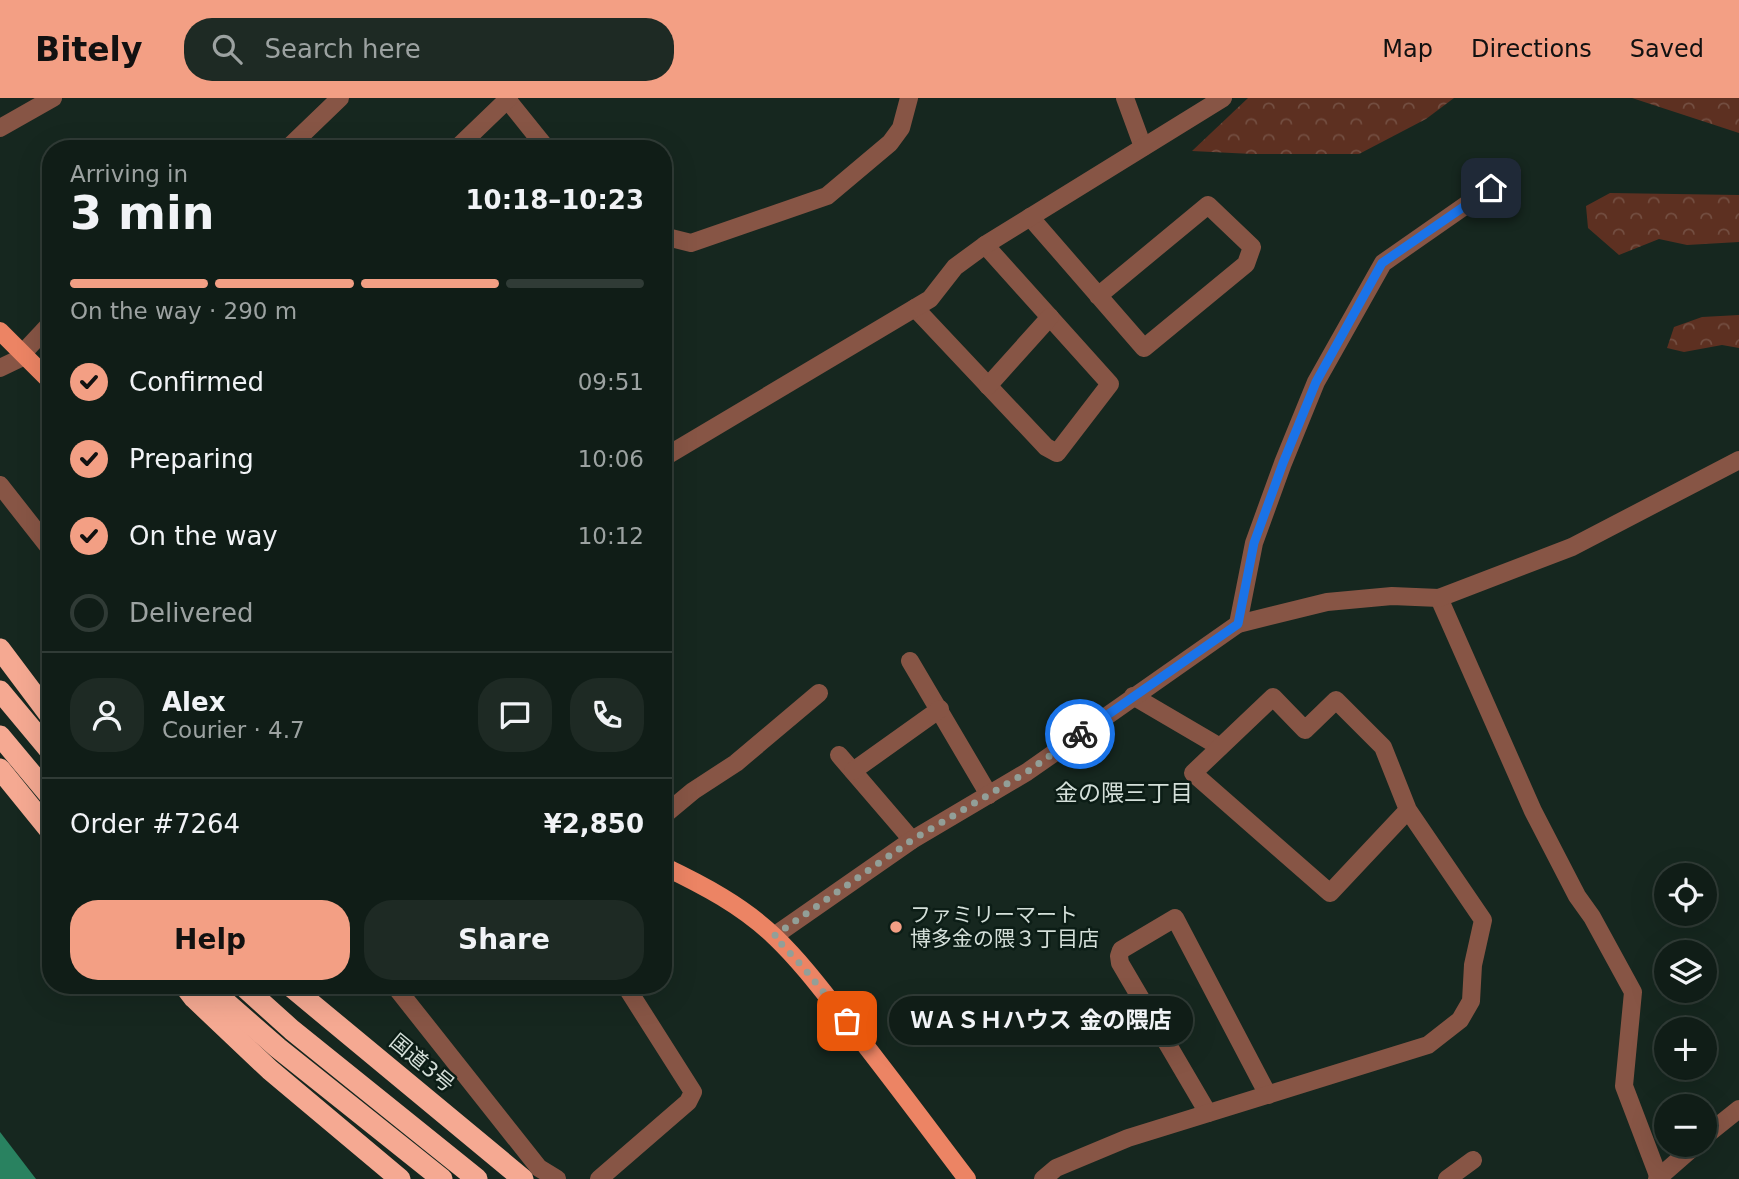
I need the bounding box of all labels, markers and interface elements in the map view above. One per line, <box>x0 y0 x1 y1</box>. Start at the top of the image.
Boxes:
search box <box>184 18 674 81</box>
text: Bitely <box>35 30 142 69</box>
icon: search <box>208 30 246 68</box>
text: Search here <box>264 34 421 64</box>
text: Map <box>1382 35 1433 63</box>
text: Directions <box>1471 35 1592 63</box>
text: Saved <box>1630 35 1704 63</box>
pin <box>1461 158 1521 218</box>
text: Arriving in <box>70 161 188 187</box>
icon: home <box>1472 169 1510 207</box>
text: 10:18–10:23 <box>465 185 644 215</box>
text: 3 min <box>70 186 214 240</box>
text: On the way · 290 m <box>70 298 297 324</box>
icon: check <box>70 363 108 401</box>
text: Confirmed <box>129 367 264 397</box>
text: 09:51 <box>578 369 644 395</box>
icon: check <box>70 440 108 478</box>
text: Preparing <box>129 444 254 474</box>
text: 10:06 <box>578 446 644 472</box>
icon: check <box>70 517 108 555</box>
text: On the way <box>129 521 278 551</box>
text: 10:12 <box>578 523 644 549</box>
text: Delivered <box>129 598 253 628</box>
button: person <box>70 678 144 752</box>
button: chat <box>478 678 552 752</box>
button: phone <box>570 678 644 752</box>
text: Alex <box>162 687 225 717</box>
courier <box>1045 699 1115 769</box>
icon: bike <box>1061 715 1099 753</box>
text: Courier · 4.7 <box>162 717 305 743</box>
district label: 金の隈三丁目 <box>1055 780 1193 806</box>
text: Order #7264 <box>70 809 240 839</box>
text: ¥2,850 <box>544 809 644 839</box>
map controls <box>1654 863 1717 1157</box>
button: locate <box>1654 863 1717 926</box>
button: Help <box>70 900 350 980</box>
button: Share <box>364 900 644 980</box>
place label: ファミリーマート 博多金の隈３丁目店 <box>910 903 1099 951</box>
marker: ファミリーマート 博多金の隈３丁目店 <box>888 919 904 935</box>
button: layers <box>1654 940 1717 1003</box>
pin <box>817 991 877 1051</box>
callout: ＷＡＳＨハウス 金の隈店 <box>889 996 1194 1046</box>
icon: bag <box>828 1002 866 1040</box>
text: ＷＡＳＨハウス 金の隈店 <box>910 1007 1172 1033</box>
button: + <box>1654 1017 1717 1080</box>
street label: 国道3号 <box>385 1029 459 1097</box>
button: − <box>1654 1094 1717 1157</box>

